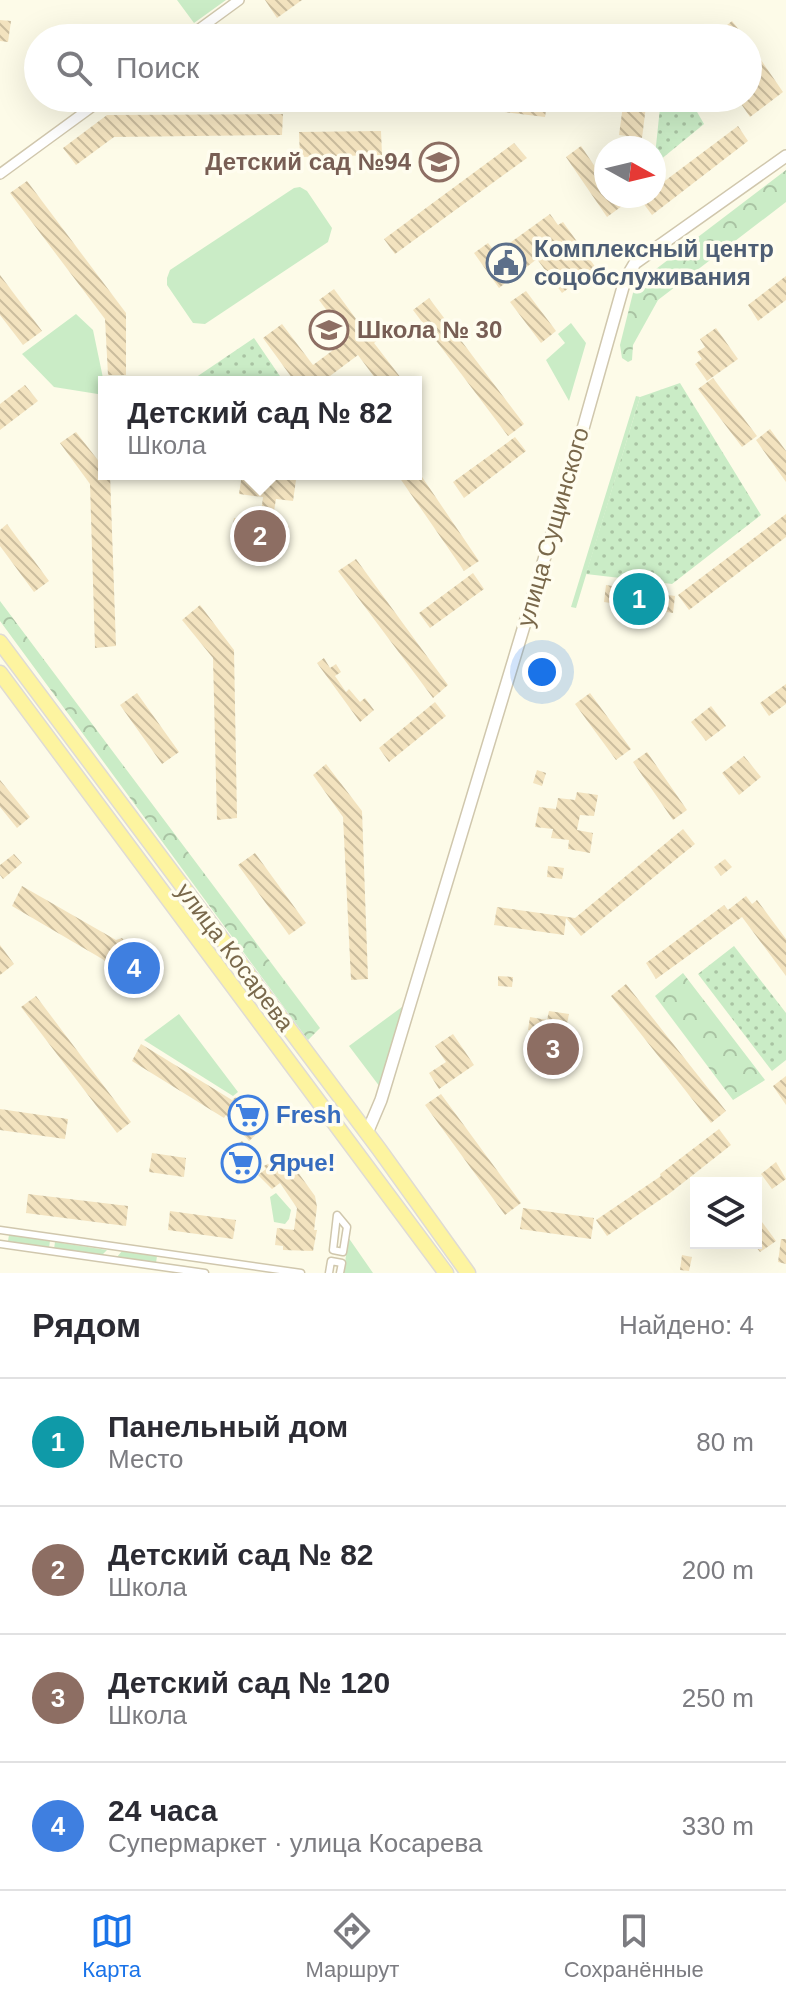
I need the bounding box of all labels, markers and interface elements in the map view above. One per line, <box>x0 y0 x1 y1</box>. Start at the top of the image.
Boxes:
search box <box>24 24 762 112</box>
icon: search <box>52 46 96 90</box>
text: Поиск <box>116 51 199 84</box>
north arrow <box>594 136 666 208</box>
school or university icon: Детский сад №94 <box>418 141 460 183</box>
place label: Детский сад №94 <box>205 148 412 175</box>
place label: Комплексный центр соцобслуживания <box>534 235 774 290</box>
public building icon: Комплексный центр соцобслуживания <box>485 242 527 284</box>
school or university icon: Школа № 30 <box>308 309 350 351</box>
place label: Школа № 30 <box>357 316 502 343</box>
popup <box>98 376 422 480</box>
text: Детский сад № 82 <box>127 396 393 429</box>
street label: улица Сущинского <box>511 424 594 630</box>
text: Школа <box>127 430 206 460</box>
pin: 2 <box>234 506 286 566</box>
pin: 1 <box>613 569 665 629</box>
your location <box>522 652 562 692</box>
street label: улица Косарева <box>171 878 300 1036</box>
pin: 4 <box>108 938 160 998</box>
pin: 3 <box>527 1019 579 1079</box>
supermarket icon: Fresh <box>227 1094 269 1136</box>
place label: Fresh <box>276 1101 341 1128</box>
supermarket icon: Ярче! <box>220 1142 262 1184</box>
place label: Ярче! <box>269 1149 336 1176</box>
map controls <box>690 1177 762 1249</box>
button: layers <box>690 1177 762 1249</box>
text: Рядом <box>32 1306 141 1344</box>
text: Найдено: 4 <box>619 1310 754 1340</box>
text: Панельный дом <box>108 1410 348 1443</box>
text: 1 <box>51 1427 65 1457</box>
text: 80 m <box>696 1427 754 1457</box>
text: Место <box>108 1444 184 1474</box>
text: Детский сад № 82 <box>108 1538 374 1571</box>
text: 2 <box>51 1555 65 1585</box>
text: 200 m <box>682 1555 754 1585</box>
text: Школа <box>108 1572 187 1602</box>
text: Детский сад № 120 <box>108 1666 390 1699</box>
text: 3 <box>51 1683 65 1713</box>
text: 250 m <box>682 1683 754 1713</box>
text: Школа <box>108 1700 187 1730</box>
text: 24 часа <box>108 1794 218 1827</box>
text: 4 <box>51 1811 65 1841</box>
text: 330 m <box>682 1811 754 1841</box>
text: Супермаркет · улица Косарева <box>108 1828 483 1858</box>
tab: Карта <box>82 1909 141 1983</box>
tab: Маршрут <box>306 1909 399 1983</box>
tab: Сохранённые <box>564 1909 704 1983</box>

